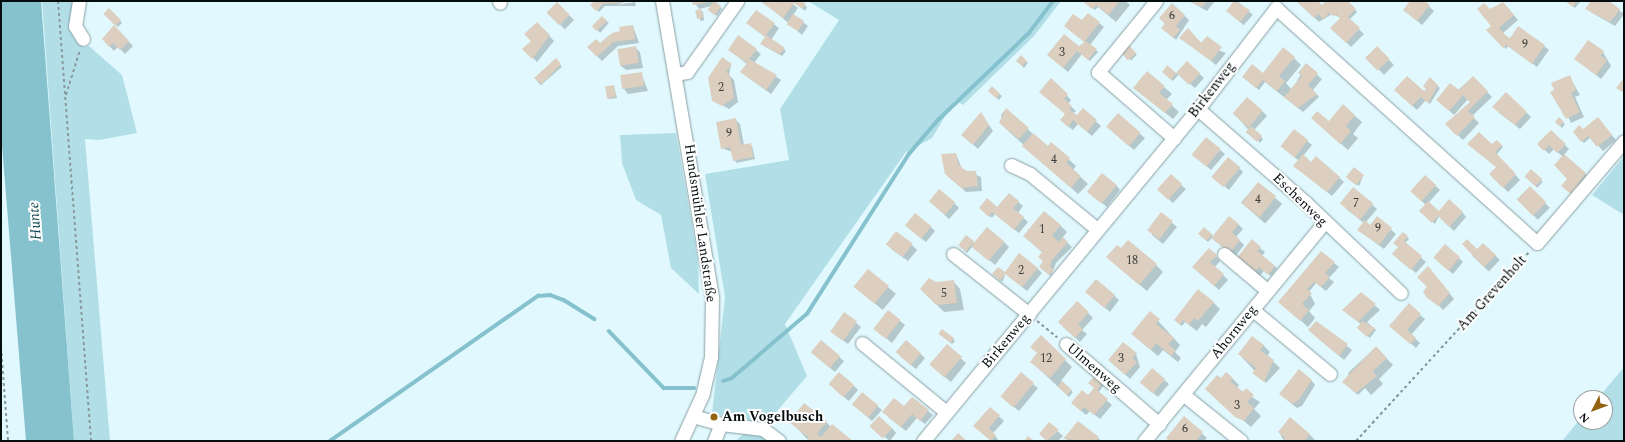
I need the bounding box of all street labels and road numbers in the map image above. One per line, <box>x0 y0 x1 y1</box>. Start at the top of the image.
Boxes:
street label: Birkenweg <box>1185 59 1239 121</box>
street label: Hundsmühler Landstraße <box>681 143 719 303</box>
street label: Eschenweg <box>1269 170 1331 230</box>
street label: Am Grevenholt <box>1454 252 1530 334</box>
street label: Ahornweg <box>1207 302 1261 362</box>
street label: Birkenweg <box>978 310 1034 372</box>
street label: Ulmenweg <box>1063 340 1125 396</box>

